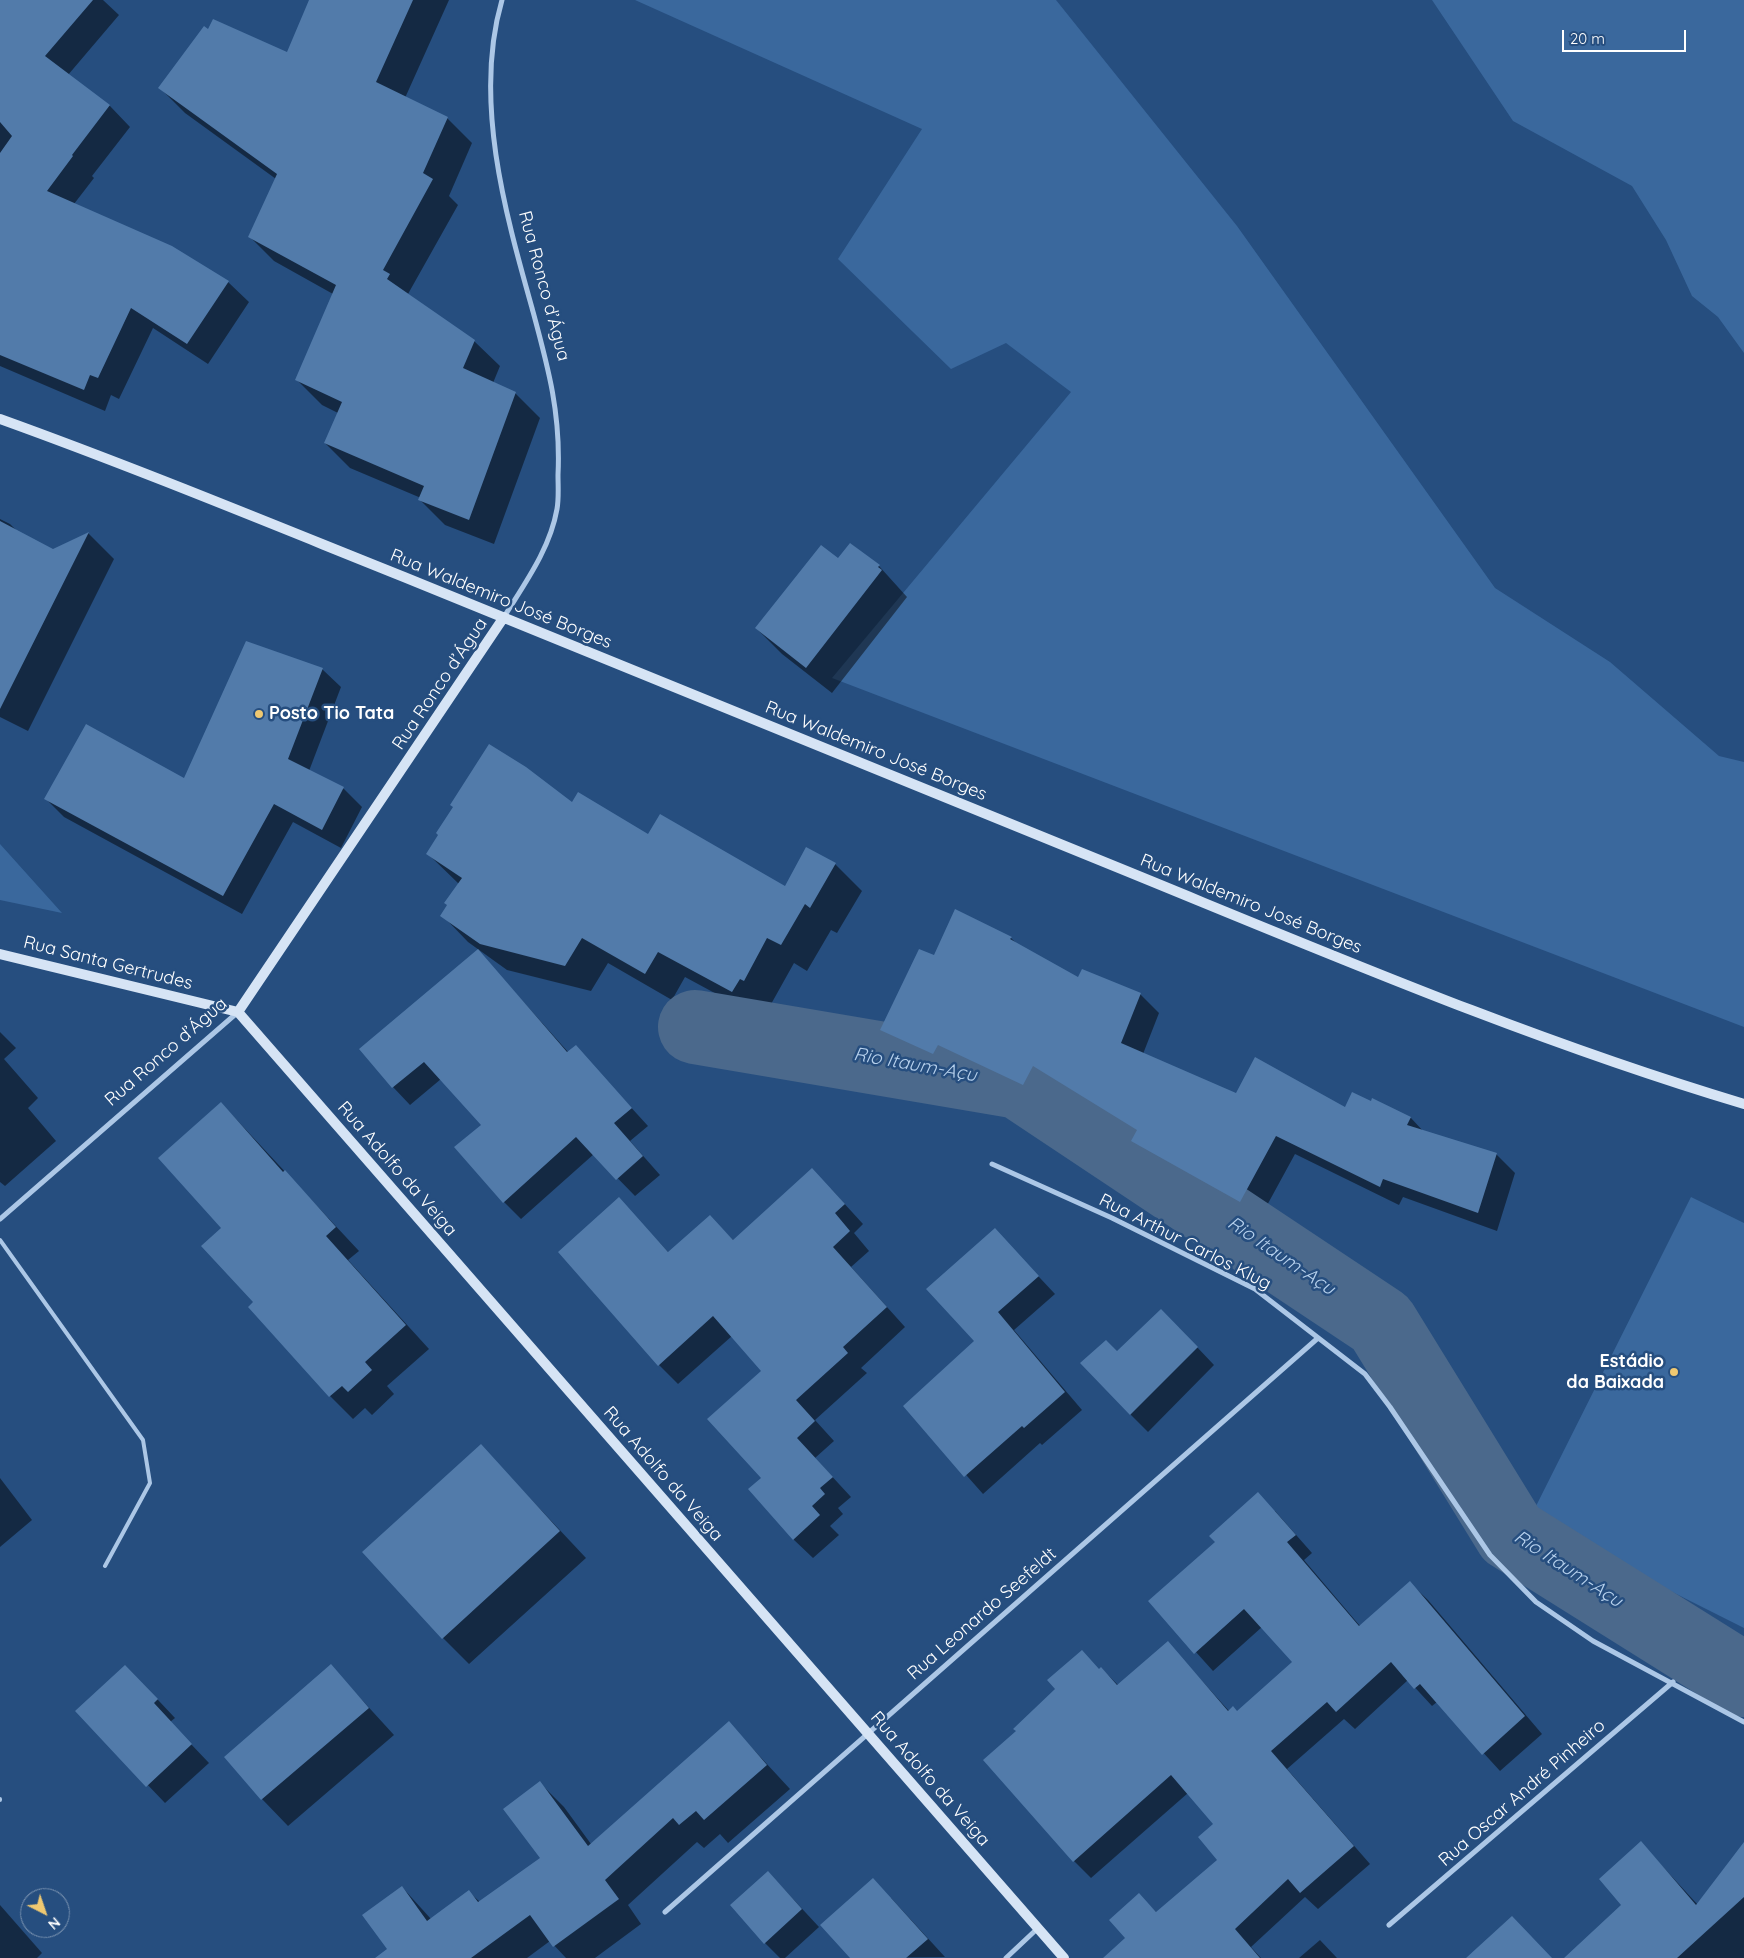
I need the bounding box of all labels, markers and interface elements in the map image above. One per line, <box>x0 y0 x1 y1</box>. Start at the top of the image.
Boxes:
scale bar <box>1564 20 1688 52</box>
text: 20 m <box>1570 29 1605 48</box>
street label: Rua Ronco d’Água <box>514 209 574 363</box>
street label: Rua Waldemiro José Borges <box>387 545 615 653</box>
street label: Rua Ronco d’Água <box>388 614 492 754</box>
street label: Rua Waldemiro José Borges <box>762 697 990 805</box>
place label: Posto Tio Tata <box>269 703 394 725</box>
marker: Posto Tio Tata <box>253 708 265 720</box>
street label: Rua Waldemiro José Borges <box>1137 850 1365 958</box>
street label: Rua Santa Gertrudes <box>21 932 195 994</box>
street label: Rua Ronco d’Água <box>101 993 231 1111</box>
water label: Rio Itaum-Açu <box>852 1043 978 1087</box>
street label: Rua Adolfo da Veiga <box>333 1097 461 1241</box>
street label: Rua Arthur Carlos Klug <box>1095 1189 1275 1295</box>
water label: Rio Itaum-Açu <box>1223 1212 1339 1300</box>
place label: Estádio da Baixada <box>1566 1351 1664 1394</box>
marker: Estádio da Baixada <box>1668 1366 1680 1378</box>
street label: Rua Adolfo da Veiga <box>599 1402 727 1546</box>
water label: Rio Itaum-Açu <box>1510 1526 1626 1612</box>
street label: Rua Leonardo Seefeldt <box>903 1543 1061 1685</box>
street label: Rua Adolfo da Veiga <box>866 1707 994 1851</box>
street label: Rua Oscar André Pinheiro <box>1434 1715 1610 1871</box>
north arrow <box>20 1888 70 1938</box>
text: N <box>44 1913 64 1934</box>

